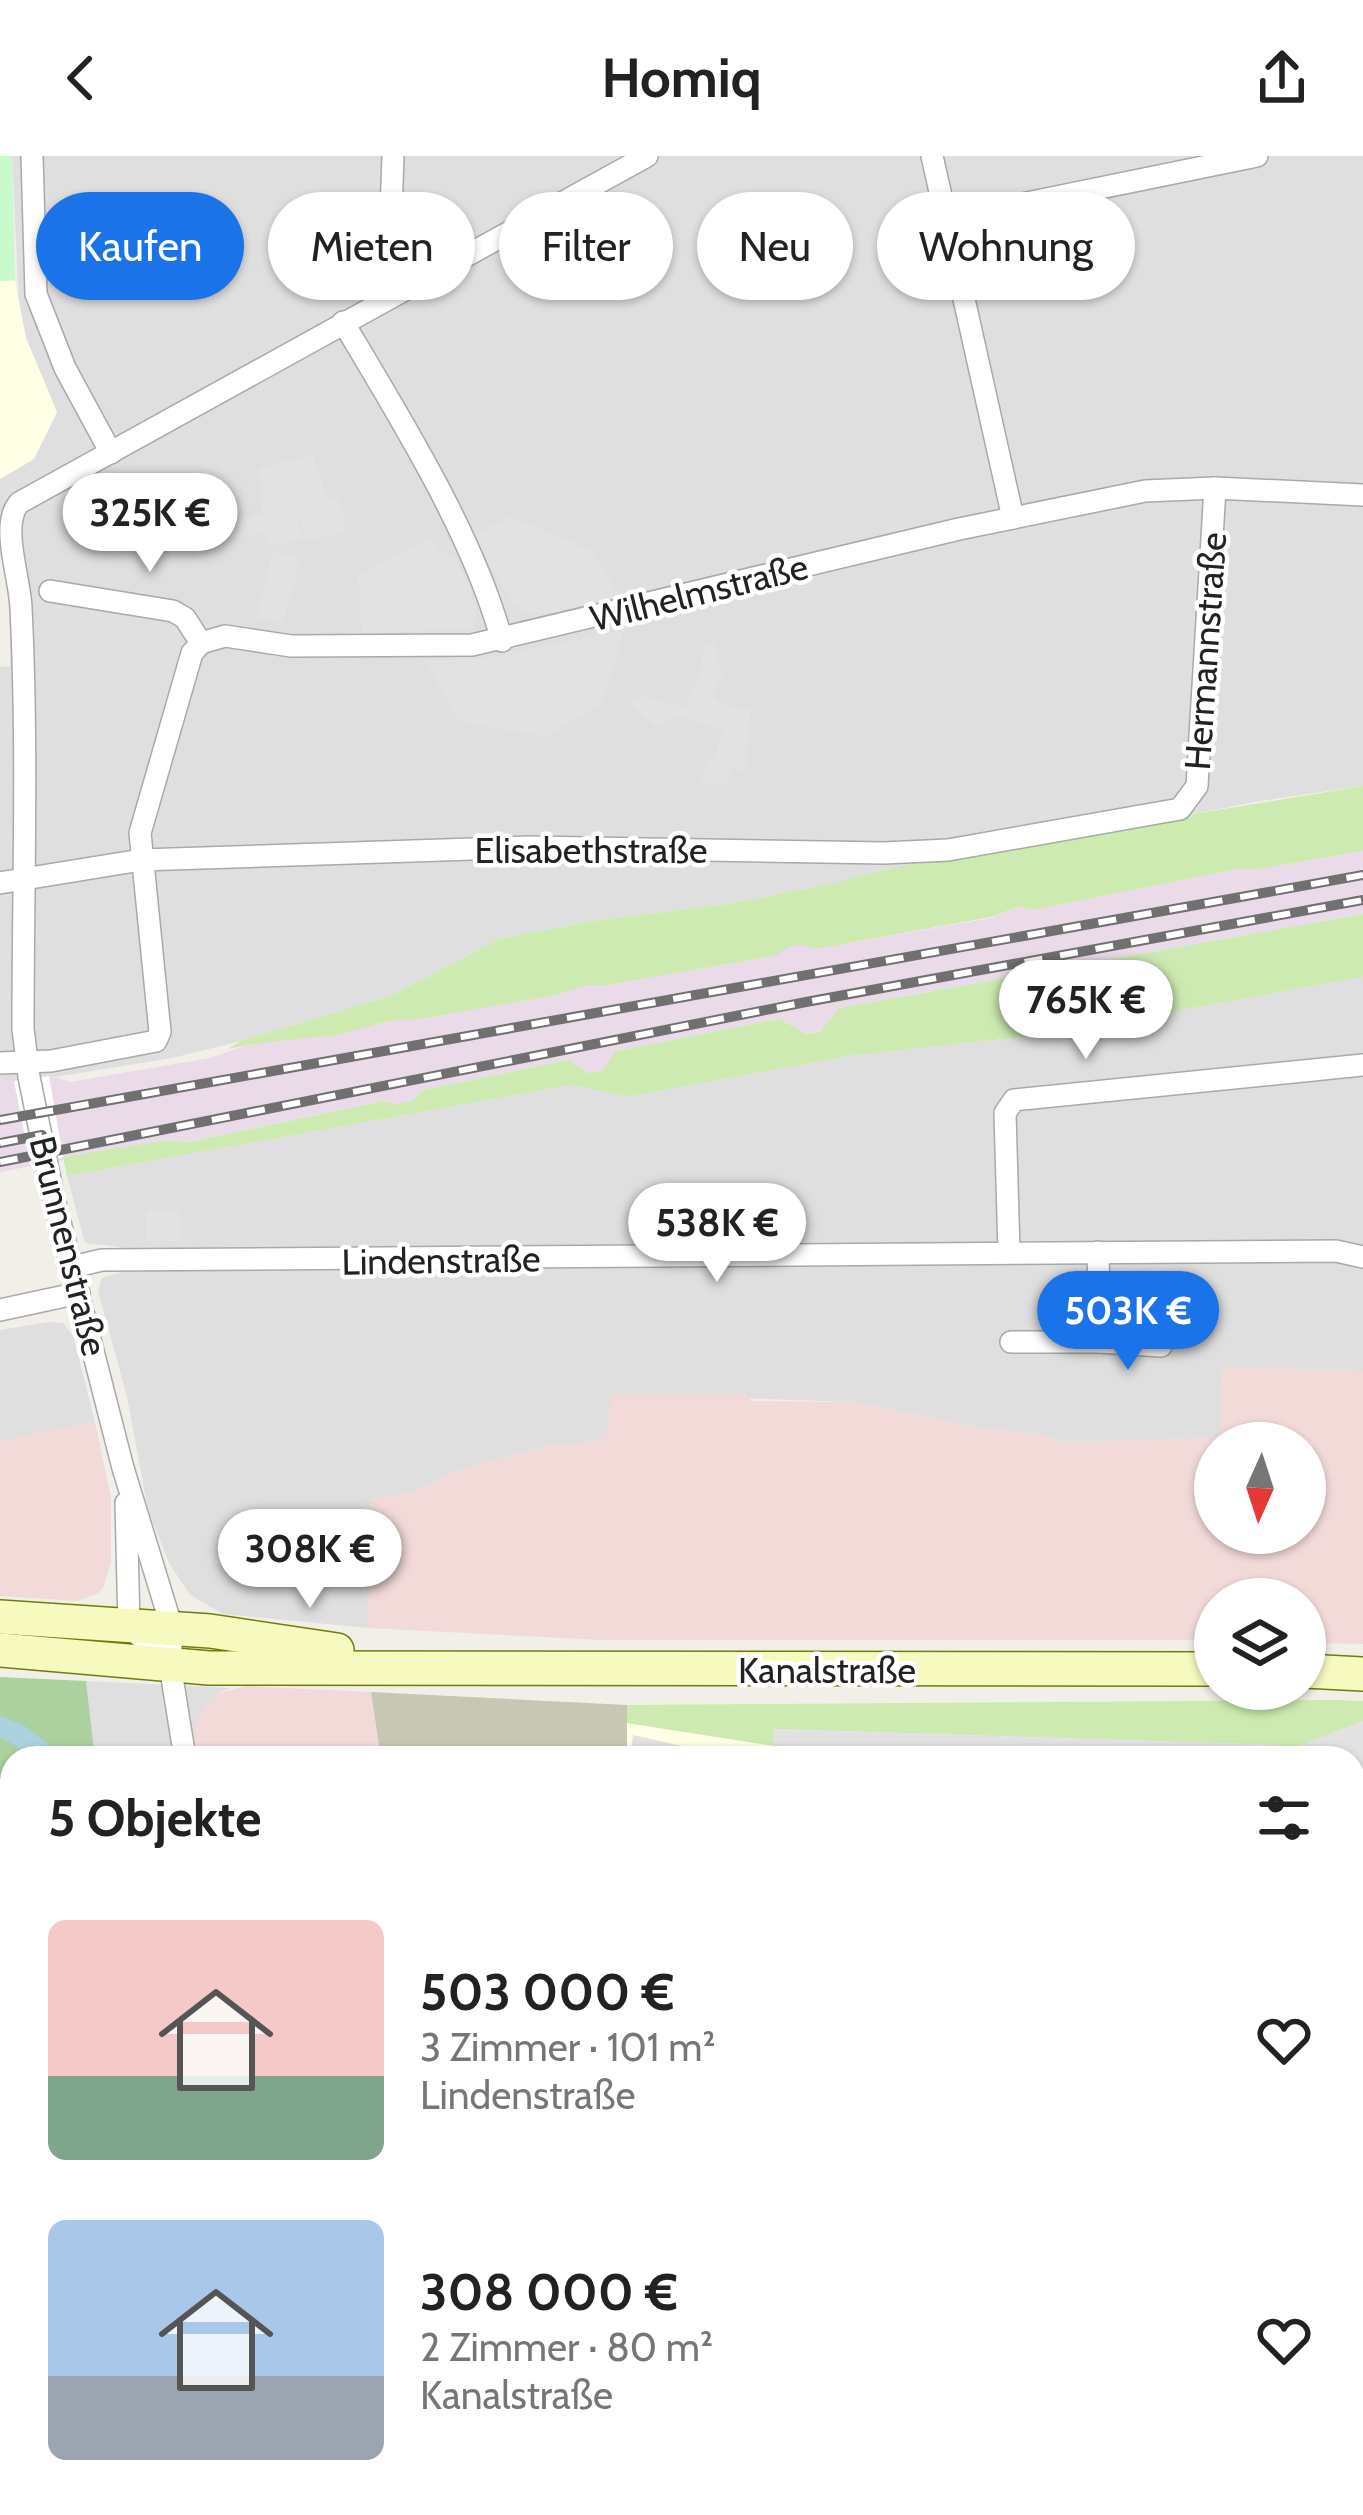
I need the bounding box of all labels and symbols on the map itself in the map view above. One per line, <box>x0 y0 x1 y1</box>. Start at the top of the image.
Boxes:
pin: 325K € <box>52 473 248 575</box>
street label: Hermannstraße <box>1175 531 1235 771</box>
street label: Wilhelmstraße <box>586 544 812 640</box>
street label: Elisabethstraße <box>475 828 707 872</box>
pin: 765K € <box>988 960 1184 1062</box>
street label: Brunnenstraße <box>20 1132 118 1360</box>
pin: 538K € <box>619 1183 815 1285</box>
street label: Lindenstraße <box>341 1236 541 1284</box>
pin: 503K € <box>1030 1271 1226 1373</box>
north arrow <box>1194 1422 1326 1554</box>
pin: 308K € <box>212 1509 408 1611</box>
street label: Kanalstraße <box>738 1648 916 1692</box>

